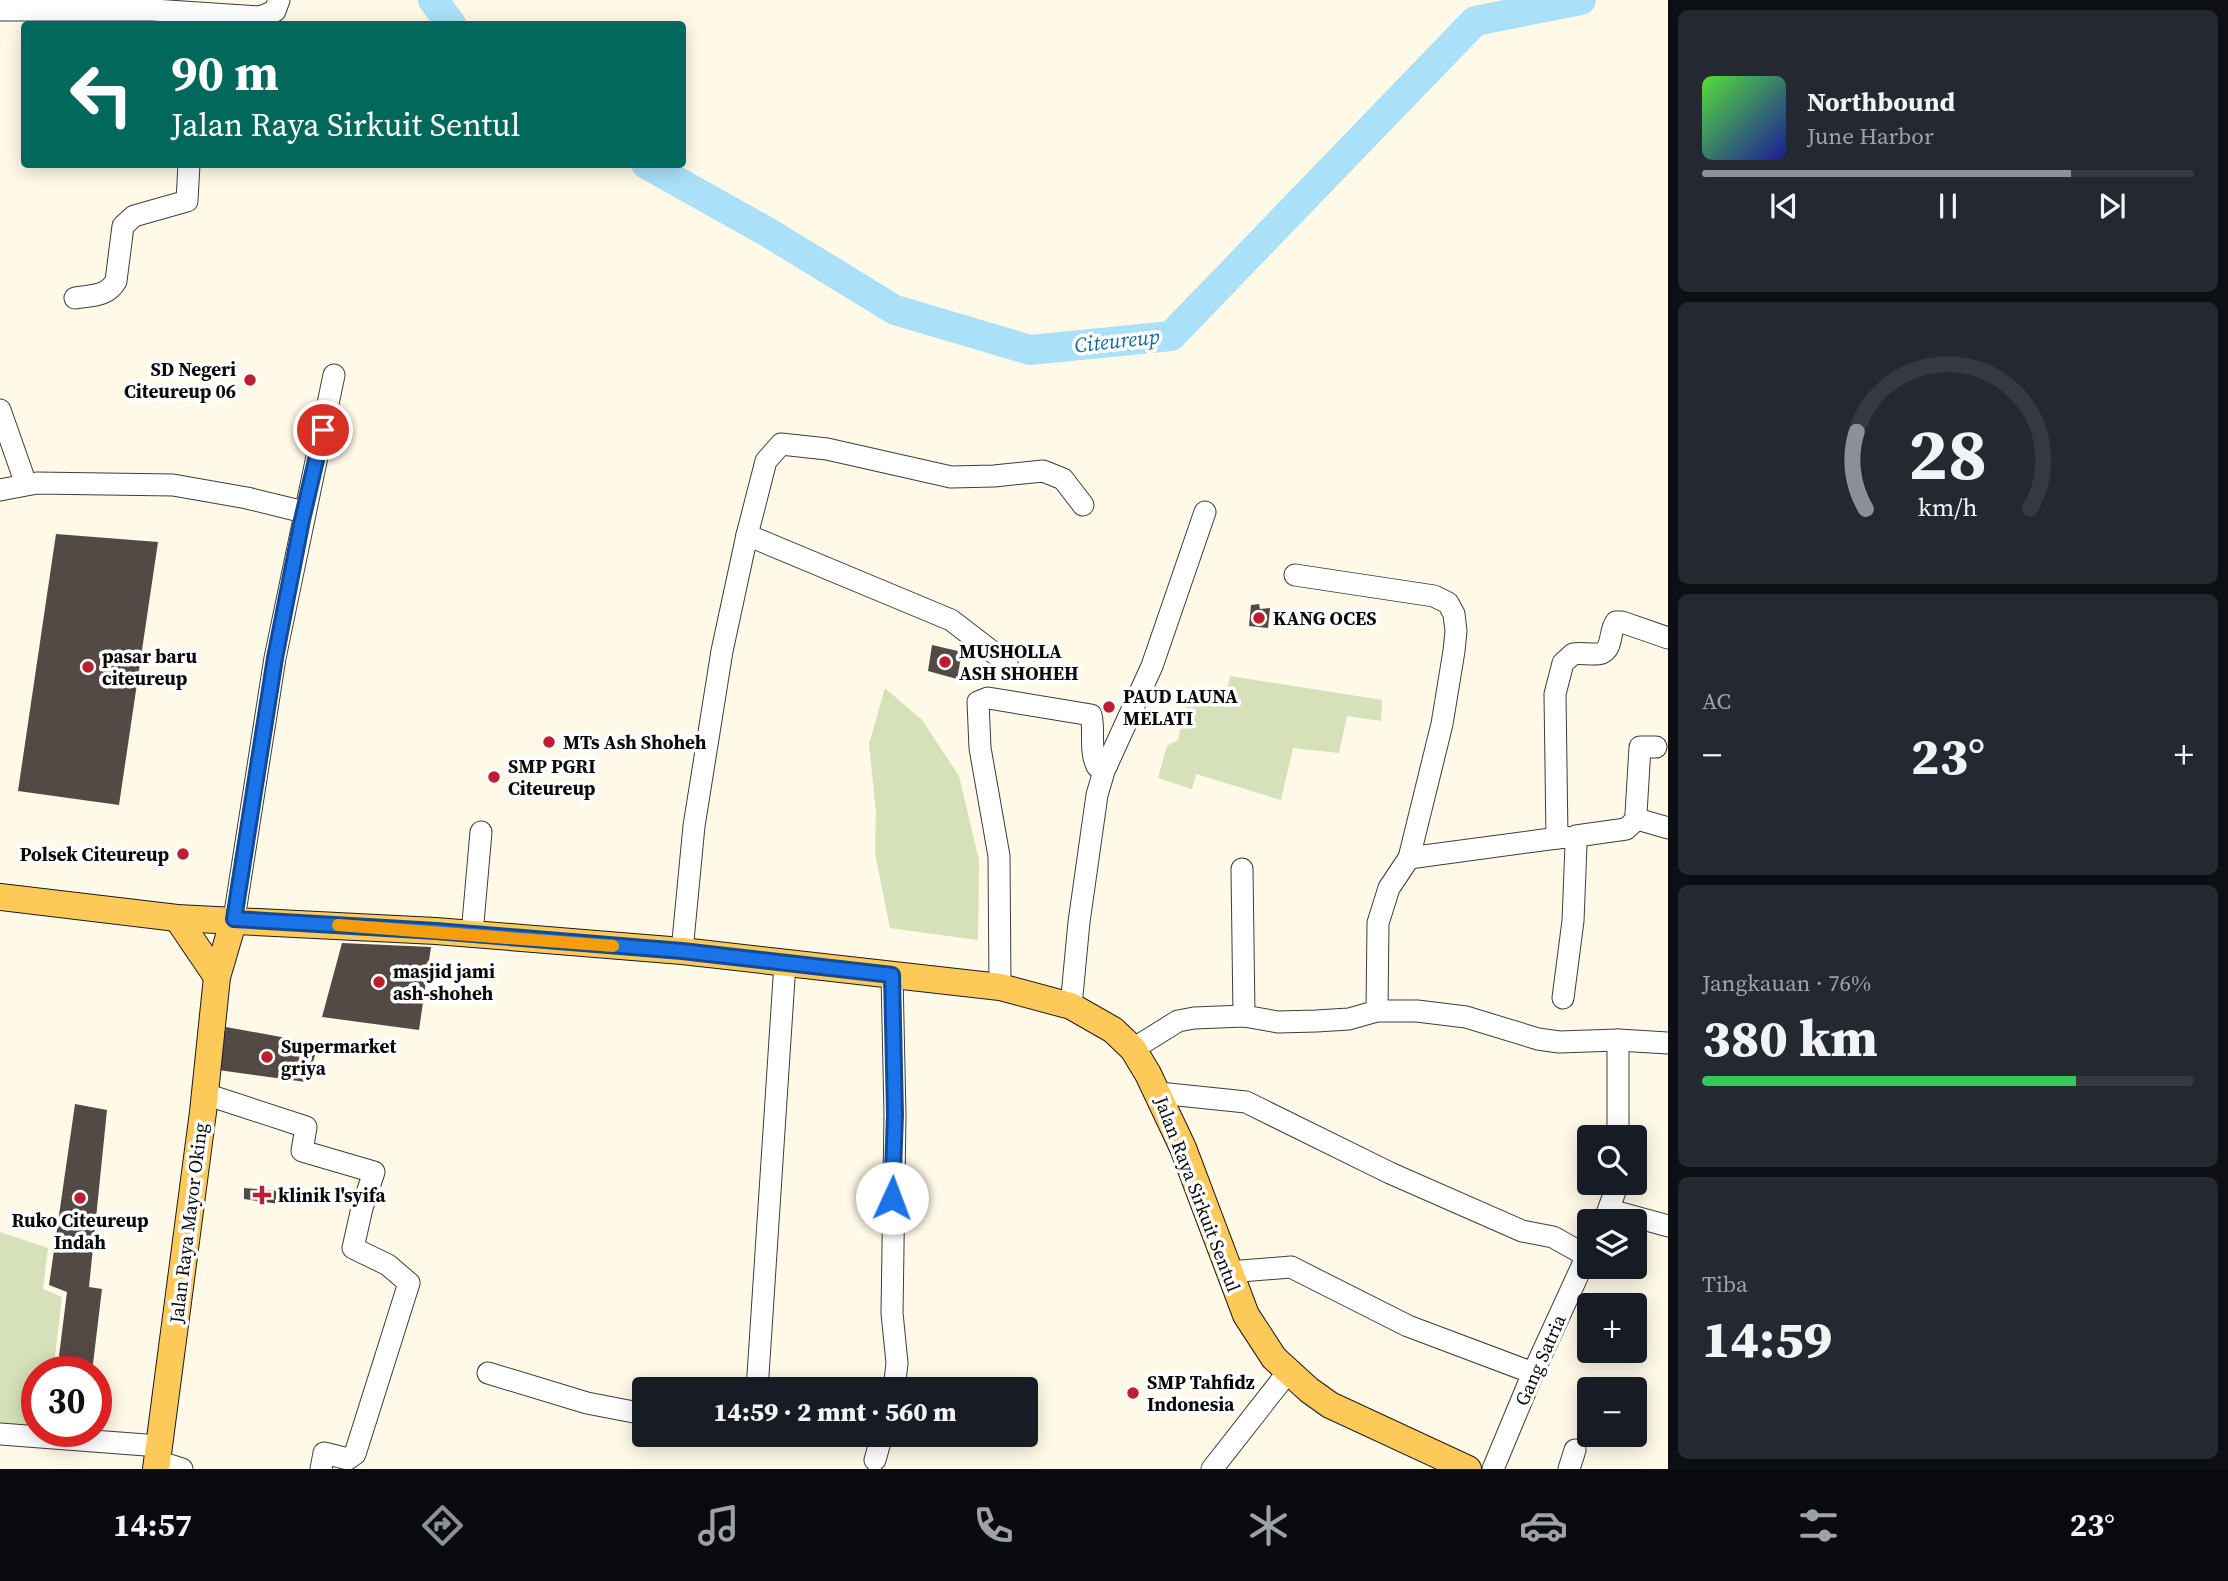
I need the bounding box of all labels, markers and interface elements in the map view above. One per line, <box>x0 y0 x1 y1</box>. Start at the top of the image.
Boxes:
text: 90 m <box>171 39 279 106</box>
icon: left <box>56 49 147 140</box>
text: Northbound <box>1807 84 1955 120</box>
text: Jalan Raya Sirkuit Sentul <box>171 103 520 147</box>
text: June Harbor <box>1807 120 1934 152</box>
icon: previous <box>1765 187 1803 225</box>
icon: pause <box>1929 187 1967 225</box>
icon: next <box>2093 187 2131 225</box>
water label: Citeureup <box>1073 322 1161 359</box>
place label: SD Negeri Citeureup 06 <box>124 356 236 404</box>
marker: SD Negeri Citeureup 06 <box>242 372 258 388</box>
pin <box>293 400 353 460</box>
text: 28 <box>1909 404 1987 503</box>
icon: arrive <box>304 411 342 449</box>
text: km/h <box>1918 489 1978 523</box>
place label: KANG OCES <box>1273 605 1377 631</box>
marker: KANG OCES <box>1251 610 1267 626</box>
place label: MUSHOLLA ASH SHOHEH <box>959 638 1079 686</box>
place label: pasar baru citeureup <box>102 643 197 691</box>
marker: MUSHOLLA ASH SHOHEH <box>937 654 953 670</box>
marker: pasar baru citeureup <box>80 659 96 675</box>
place label: PAUD LAUNA MELATI <box>1123 683 1238 731</box>
text: AC <box>1702 685 1731 717</box>
marker: PAUD LAUNA MELATI <box>1101 699 1117 715</box>
text: 23° <box>1911 720 1985 791</box>
place label: MTs Ash Shoheh <box>563 729 707 755</box>
text: − <box>1702 729 1722 781</box>
text: + <box>2174 729 2194 781</box>
marker: MTs Ash Shoheh <box>541 734 557 750</box>
place label: SMP PGRI Citeureup <box>508 753 596 801</box>
marker: SMP PGRI Citeureup <box>486 769 502 785</box>
place label: Polsek Citeureup <box>20 841 169 867</box>
marker: Polsek Citeureup <box>175 846 191 862</box>
place label: masjid jami ash-shoheh <box>393 958 495 1006</box>
text: Jangkauan · 76% <box>1702 967 1871 999</box>
marker: masjid jami ash-shoheh <box>371 974 387 990</box>
text: 380 km <box>1702 1002 1878 1073</box>
place label: Supermarket griya <box>281 1033 396 1081</box>
marker: Supermarket griya <box>259 1049 275 1065</box>
street label: Jalan Raya Sirkuit Sentul <box>1148 1092 1247 1296</box>
street label: Jalan Raya Mayor Oking <box>163 1121 213 1326</box>
map controls <box>1577 1125 1647 1447</box>
button: search <box>1577 1125 1647 1195</box>
position arrow <box>855 1161 929 1235</box>
place label: klinik l'syifa <box>278 1182 387 1208</box>
marker: klinik l'syifa <box>252 1185 272 1205</box>
marker: Ruko Citeureup Indah <box>72 1190 88 1206</box>
place label: Ruko Citeureup Indah <box>11 1207 149 1255</box>
button: layers <box>1577 1209 1647 1279</box>
text: Tiba <box>1702 1268 1748 1300</box>
button: + <box>1577 1293 1647 1363</box>
text: 14:59 <box>1702 1303 1832 1374</box>
street label: Gang Satria <box>1508 1310 1572 1410</box>
speed limit sign: 30 <box>21 1356 112 1447</box>
place label: SMP Tahfidz Indonesia <box>1147 1369 1255 1417</box>
button: − <box>1577 1377 1647 1447</box>
marker: SMP Tahfidz Indonesia <box>1125 1385 1141 1401</box>
text: 14:59 · 2 mnt · 560 m <box>713 1394 957 1430</box>
icon: directions <box>418 1501 467 1550</box>
icon: music <box>694 1501 743 1550</box>
icon: phone <box>969 1501 1018 1550</box>
icon: climate <box>1244 1501 1293 1550</box>
icon: car <box>1519 1501 1568 1550</box>
icon: filters <box>1794 1501 1843 1550</box>
text: 14:57 <box>113 1503 192 1547</box>
text: 23° <box>2070 1503 2115 1547</box>

